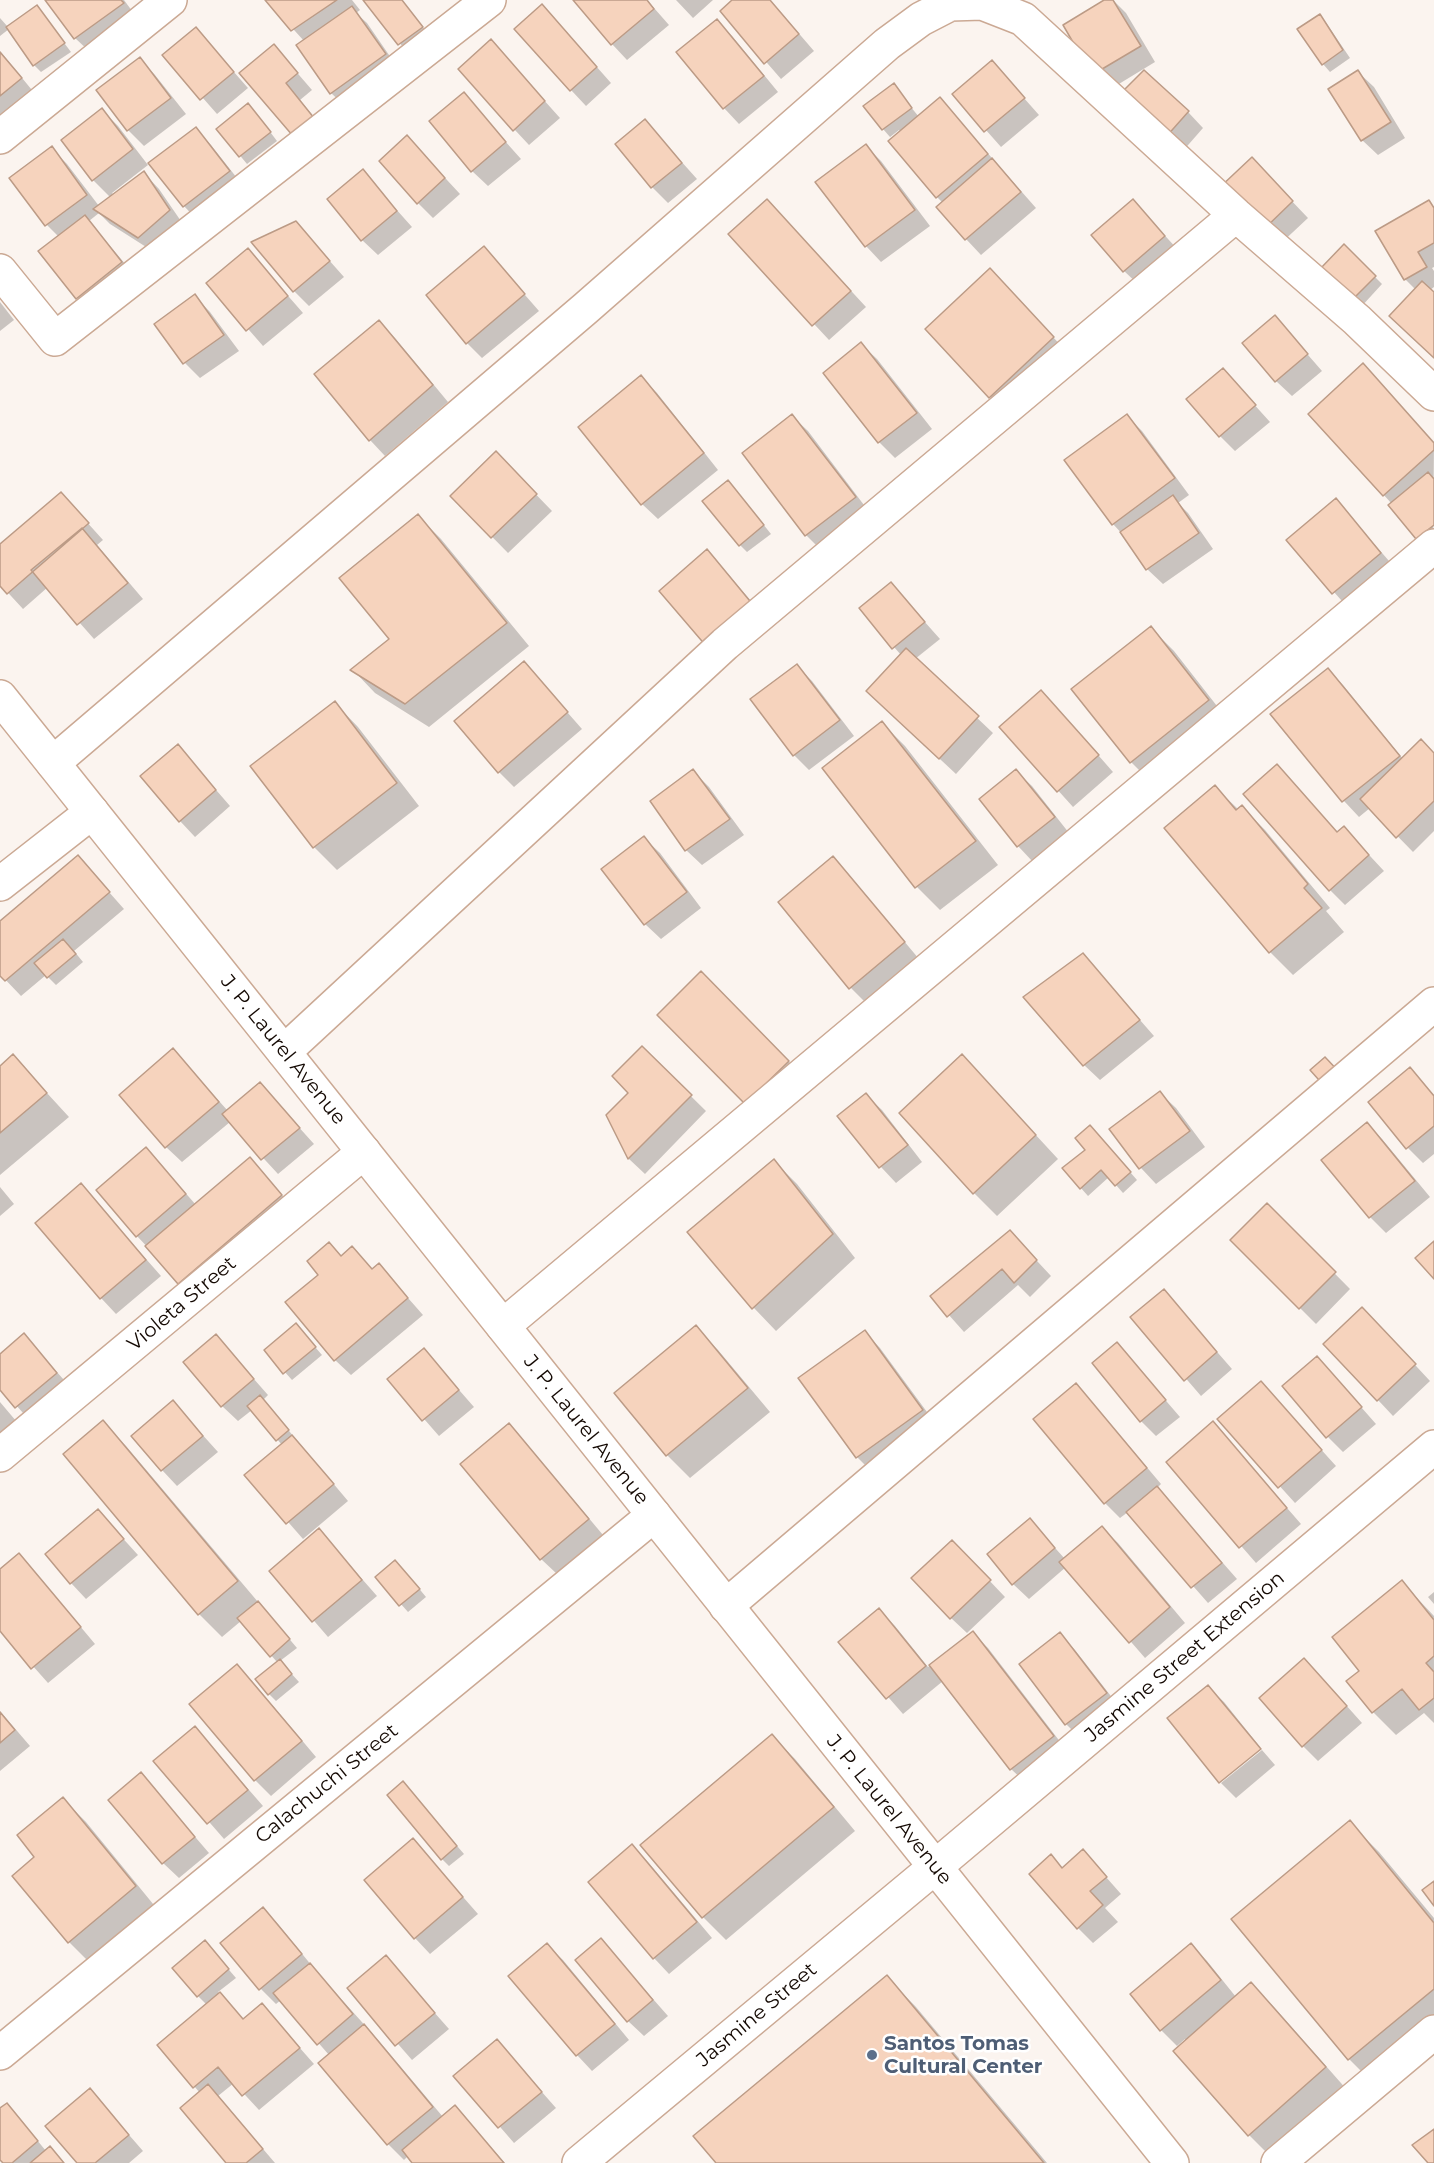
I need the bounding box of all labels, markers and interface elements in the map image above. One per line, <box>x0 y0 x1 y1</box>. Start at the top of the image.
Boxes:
street label: J. P. Laurel Avenue <box>215 970 351 1130</box>
street label: Violeta Street <box>123 1252 241 1356</box>
street label: J. P. Laurel Avenue <box>518 1350 654 1510</box>
street label: Jasmine Street Extension <box>1080 1566 1290 1748</box>
street label: Calachuchi Street <box>251 1719 403 1849</box>
street label: J. P. Laurel Avenue <box>821 1730 957 1890</box>
street label: Jasmine Street <box>692 1958 822 2072</box>
place label: Santos Tomas Cultural Center <box>884 2032 1042 2079</box>
marker: Santos Tomas Cultural Center <box>865 2048 879 2062</box>

